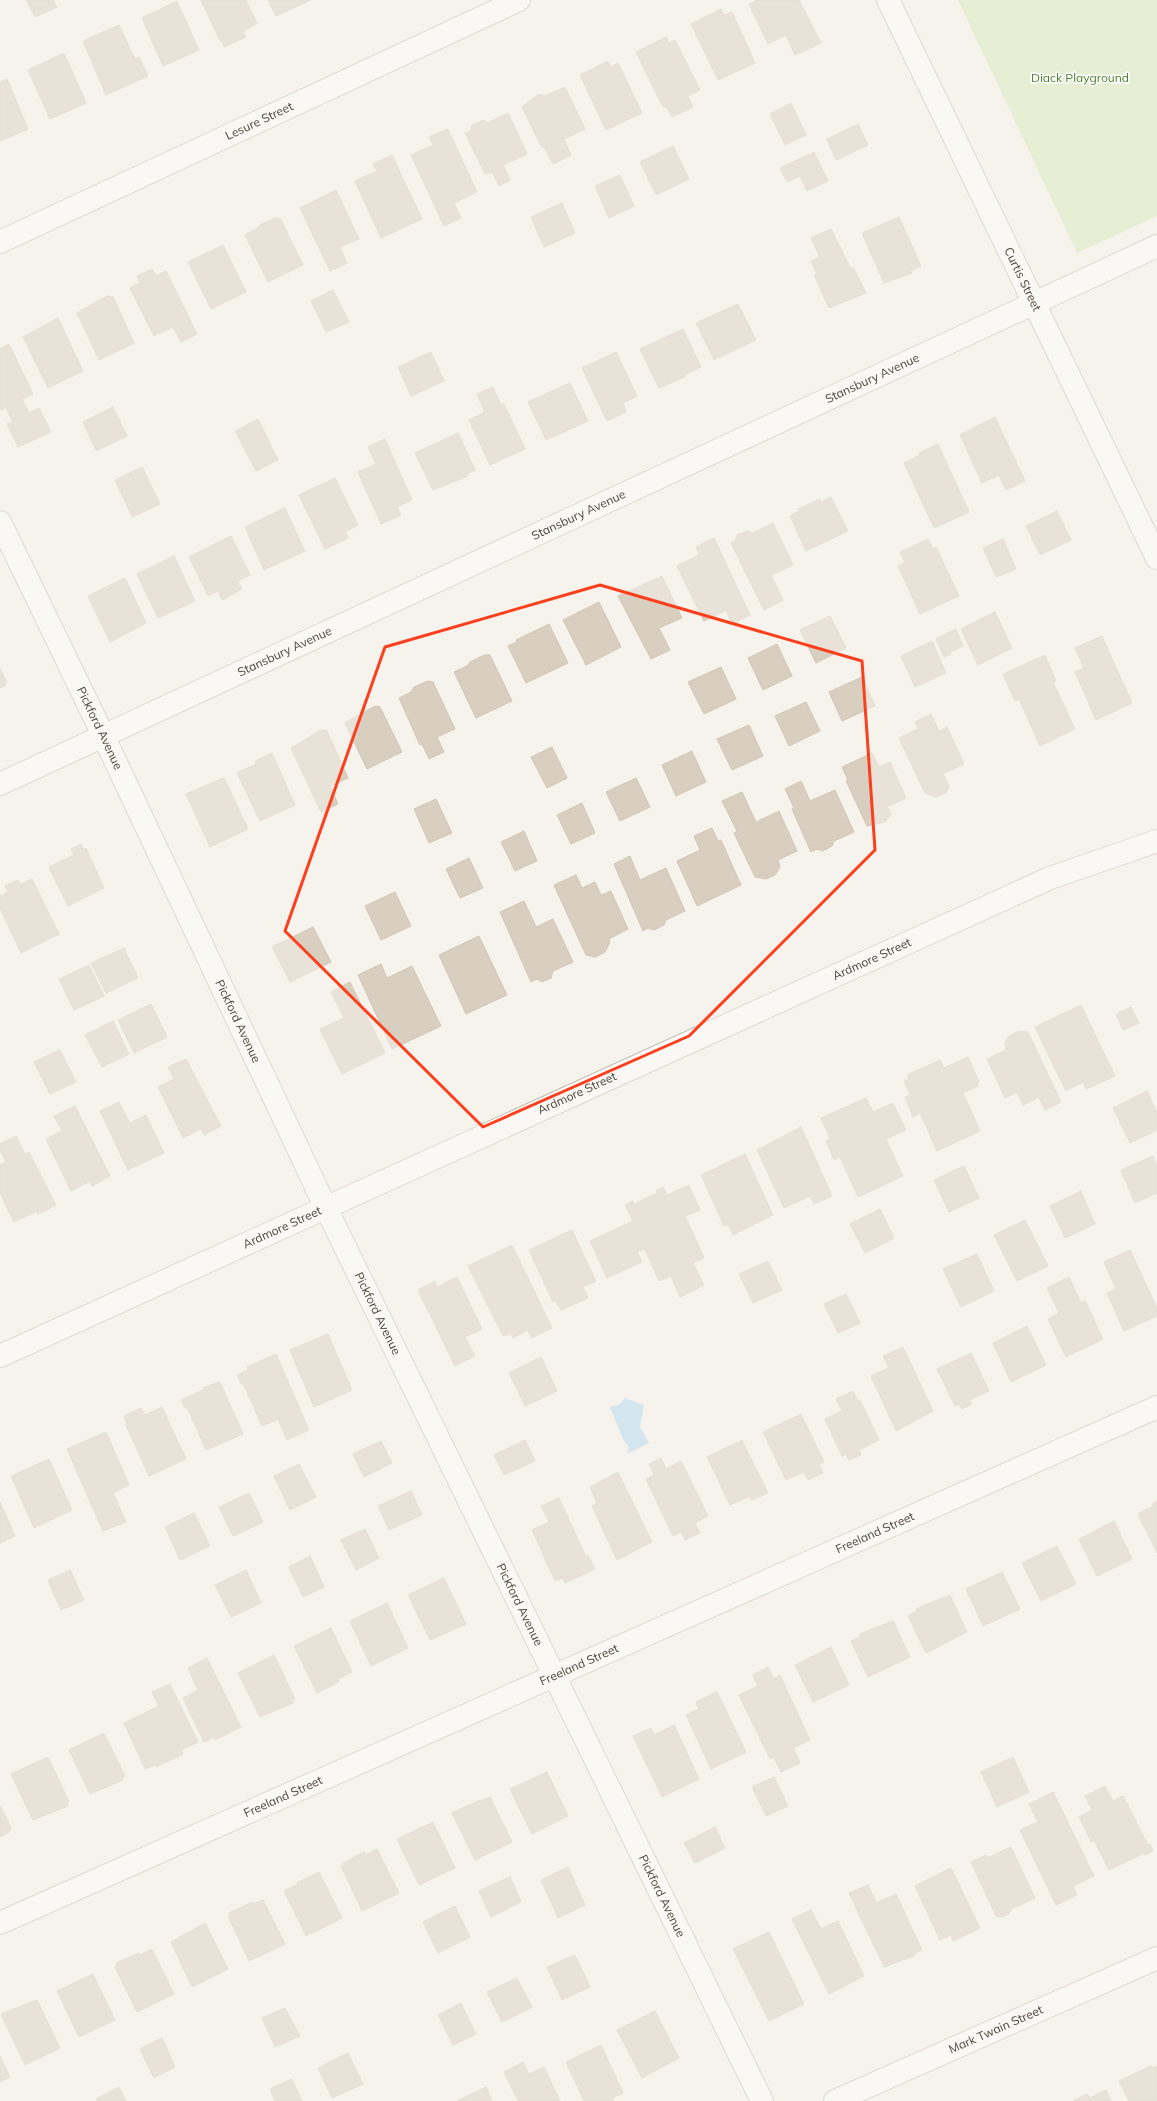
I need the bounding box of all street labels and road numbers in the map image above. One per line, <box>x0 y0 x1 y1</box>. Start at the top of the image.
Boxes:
street label: Lesure Street <box>223 98 295 143</box>
street label: Curtis Street <box>1001 245 1045 313</box>
street label: Stansbury Avenue <box>823 350 922 406</box>
street label: Stansbury Avenue <box>529 486 628 543</box>
street label: Stansbury Avenue <box>235 623 334 679</box>
street label: Pickford Avenue <box>74 684 126 772</box>
street label: Ardmore Street <box>830 934 913 983</box>
street label: Pickford Avenue <box>212 977 264 1065</box>
street label: Ardmore Street <box>535 1068 619 1117</box>
street label: Ardmore Street <box>240 1203 324 1252</box>
street label: Pickford Avenue <box>351 1270 404 1357</box>
street label: Freeland Street <box>833 1508 916 1556</box>
street label: Pickford Avenue <box>494 1561 547 1648</box>
street label: Freeland Street <box>537 1640 621 1688</box>
street label: Freeland Street <box>241 1772 325 1820</box>
street label: Pickford Avenue <box>636 1852 689 1939</box>
street label: Mark Twain Street <box>946 2002 1045 2057</box>

